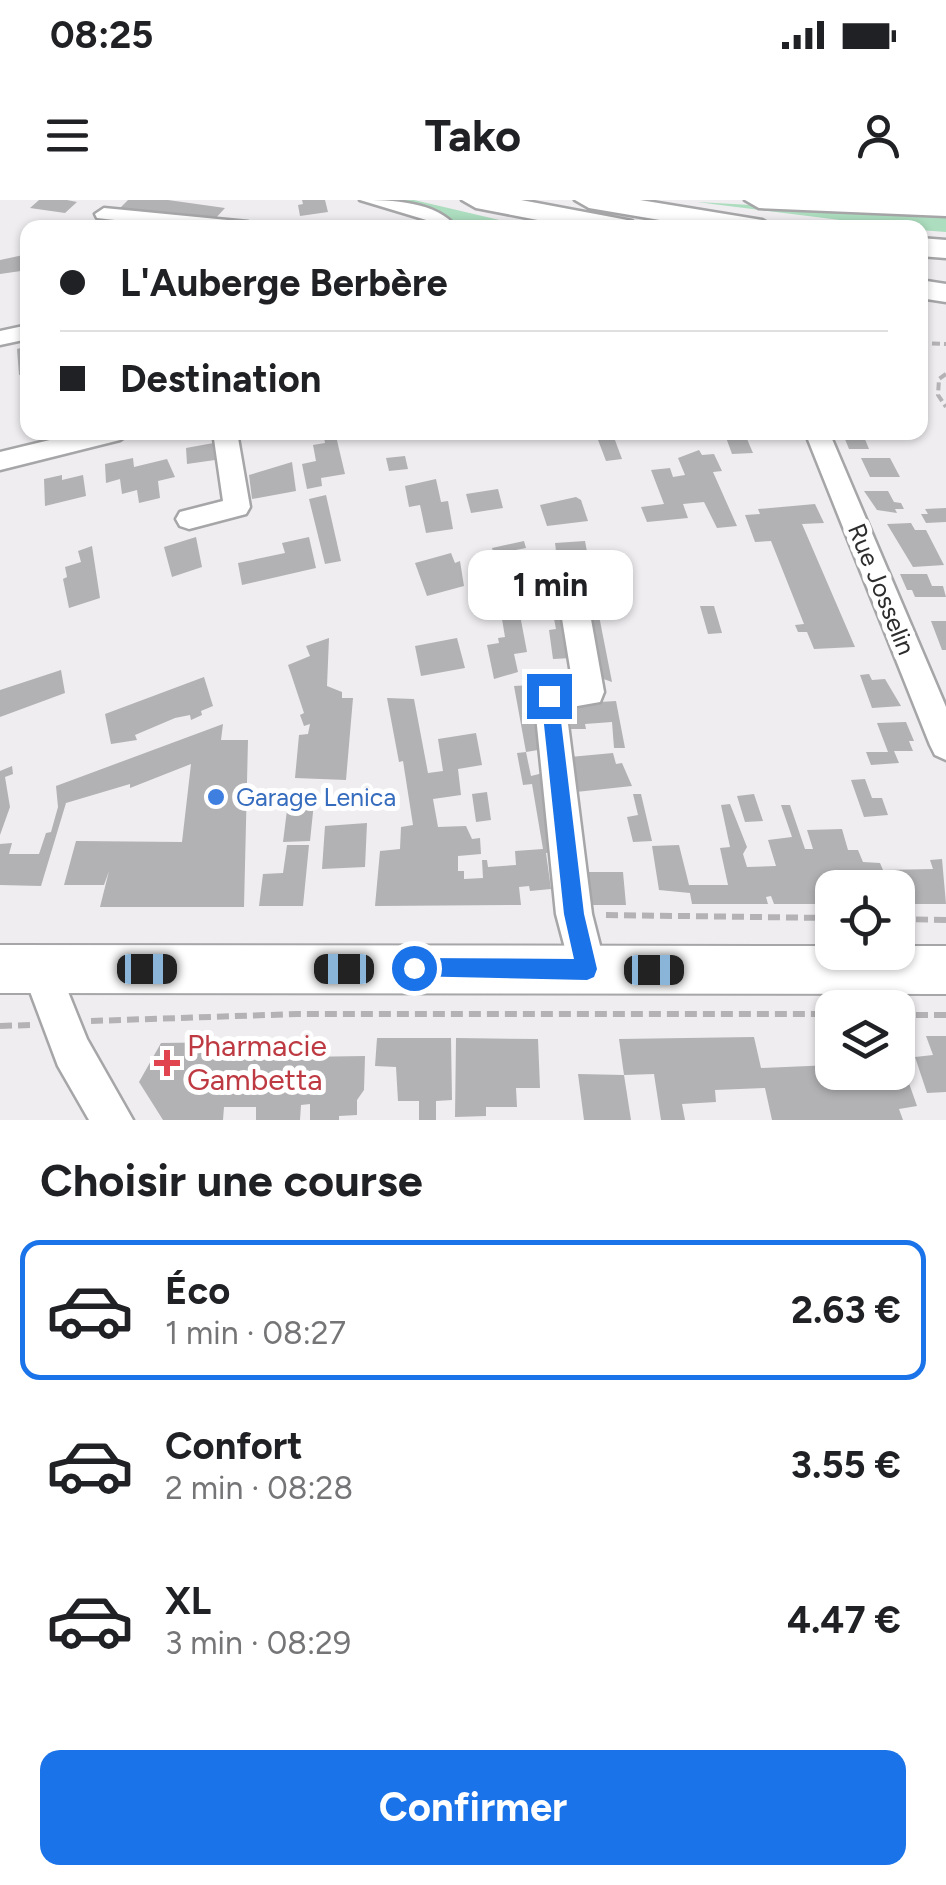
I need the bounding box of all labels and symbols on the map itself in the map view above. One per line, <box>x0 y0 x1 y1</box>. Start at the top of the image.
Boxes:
street label: Rue Josselin <box>842 519 922 659</box>
callout: 1 min <box>466 551 632 621</box>
route end <box>527 674 572 719</box>
place label: Garage Lenica <box>236 782 396 812</box>
marker: Garage Lenica <box>205 786 227 808</box>
route start <box>392 946 437 991</box>
car <box>117 954 177 984</box>
car <box>314 954 374 984</box>
car <box>624 955 684 985</box>
place label: Pharmacie Gambetta <box>187 1027 327 1098</box>
marker: Pharmacie Gambetta <box>156 1052 178 1074</box>

